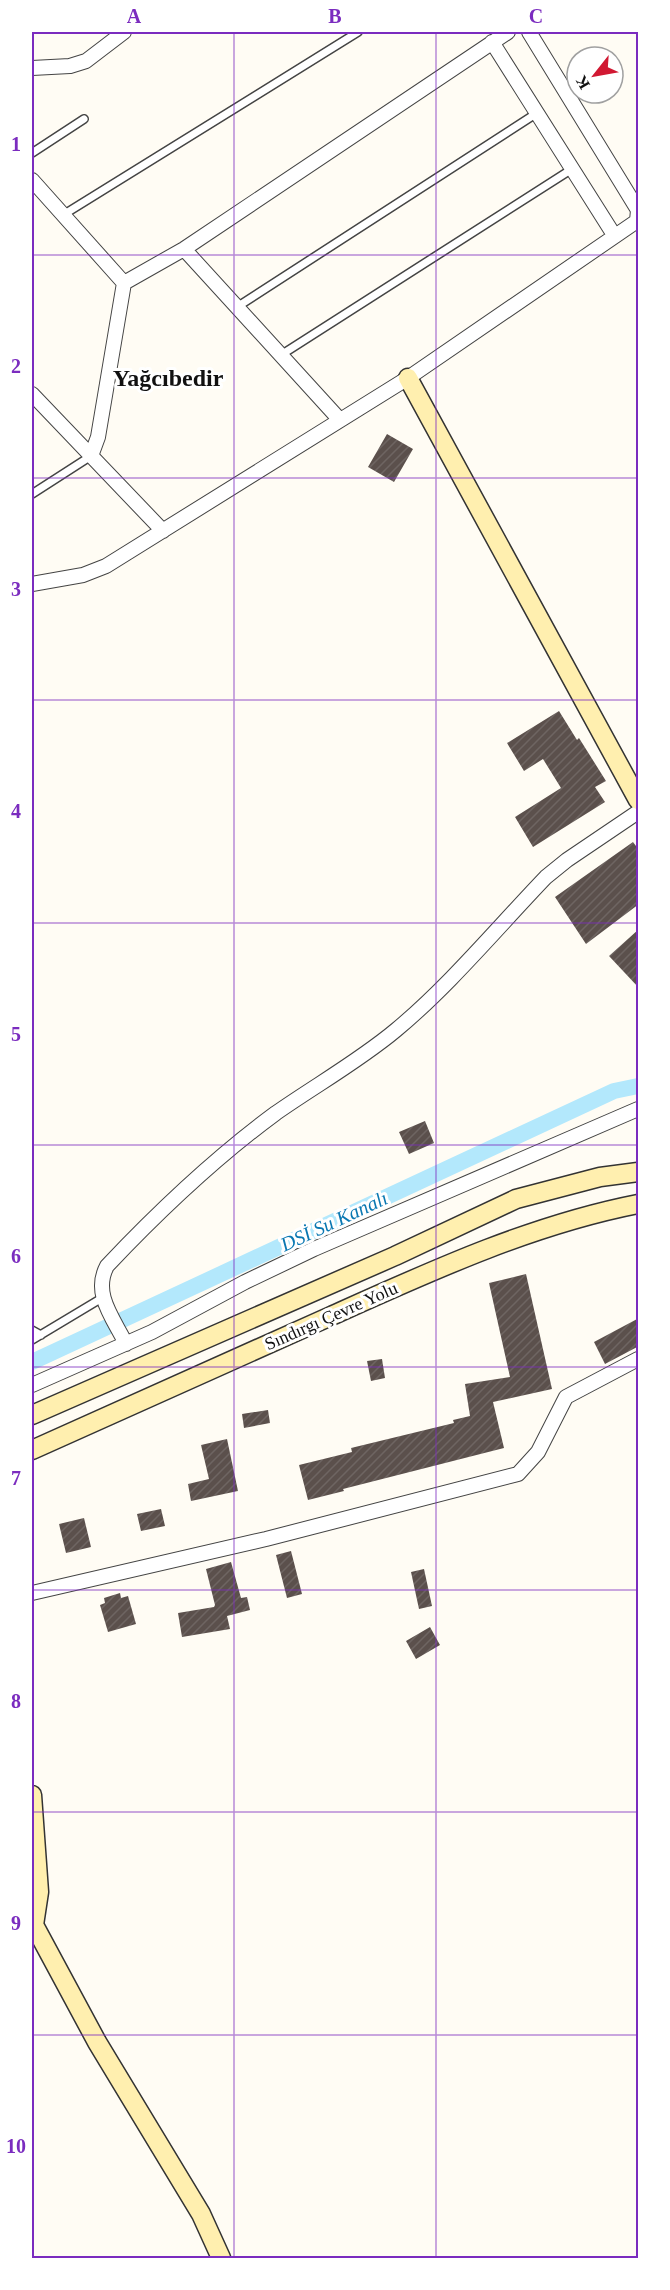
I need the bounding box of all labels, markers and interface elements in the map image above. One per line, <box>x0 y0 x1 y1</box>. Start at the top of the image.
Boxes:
text: A <box>127 5 142 27</box>
text: B <box>328 5 342 27</box>
text: C <box>529 5 543 27</box>
north arrow <box>565 45 625 105</box>
text: K <box>572 72 593 92</box>
text: 1 <box>11 133 21 155</box>
text: 2 <box>11 355 21 377</box>
district label: Yağcıbedir <box>113 365 224 391</box>
text: 3 <box>11 578 21 600</box>
text: 4 <box>11 800 21 822</box>
text: 5 <box>11 1023 21 1045</box>
water label: DSİ Su Kanalı <box>276 1187 391 1256</box>
text: 6 <box>11 1245 21 1267</box>
street label: Sındırgı Çevre Yolu <box>262 1278 400 1354</box>
text: 7 <box>11 1467 21 1489</box>
text: 8 <box>11 1690 21 1712</box>
text: 9 <box>11 1912 21 1934</box>
text: 10 <box>6 2135 26 2157</box>

